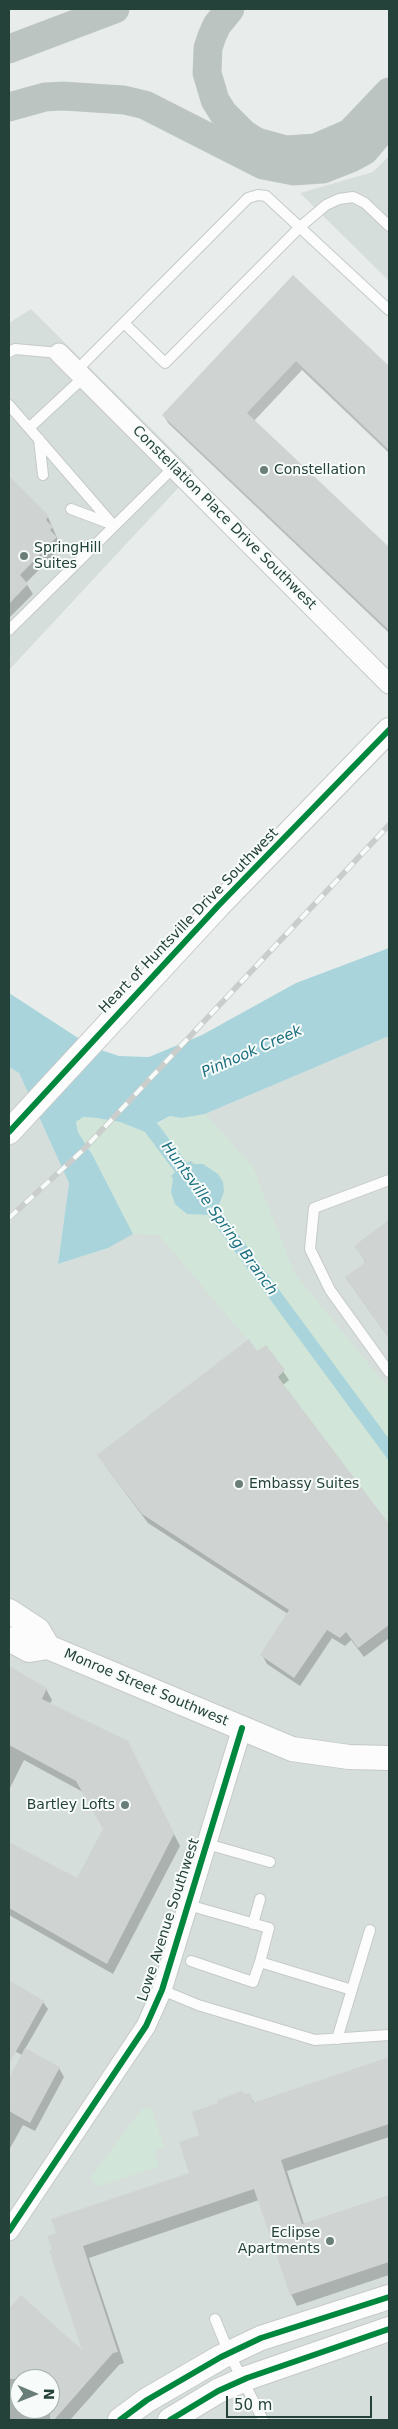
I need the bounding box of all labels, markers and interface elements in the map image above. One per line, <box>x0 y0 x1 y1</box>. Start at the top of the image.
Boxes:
street label: Constellation Place Drive Southwest <box>129 423 319 613</box>
place label: Constellation <box>274 462 366 478</box>
marker: Constellation <box>258 464 270 476</box>
place label: SpringHill Suites <box>34 540 101 572</box>
marker: SpringHill Suites <box>18 550 30 562</box>
street label: Heart of Huntsville Drive Southwest <box>96 825 282 1017</box>
water label: Pinhook Creek <box>199 1022 305 1082</box>
water label: Huntsville Spring Branch <box>157 1139 281 1299</box>
place label: Embassy Suites <box>249 1476 359 1492</box>
marker: Embassy Suites <box>233 1478 245 1490</box>
street label: Monroe Street Southwest <box>61 1646 231 1730</box>
place label: Bartley Lofts <box>27 1797 115 1813</box>
marker: Bartley Lofts <box>119 1799 131 1811</box>
street label: Lowe Avenue Southwest <box>135 1836 203 2004</box>
place label: Eclipse Apartments <box>238 2225 320 2258</box>
marker: Eclipse Apartments <box>324 2235 336 2247</box>
north arrow <box>10 2369 60 2419</box>
scale bar <box>228 2386 374 2418</box>
text: N <box>41 2388 57 2400</box>
text: 50 m <box>234 2396 272 2414</box>

